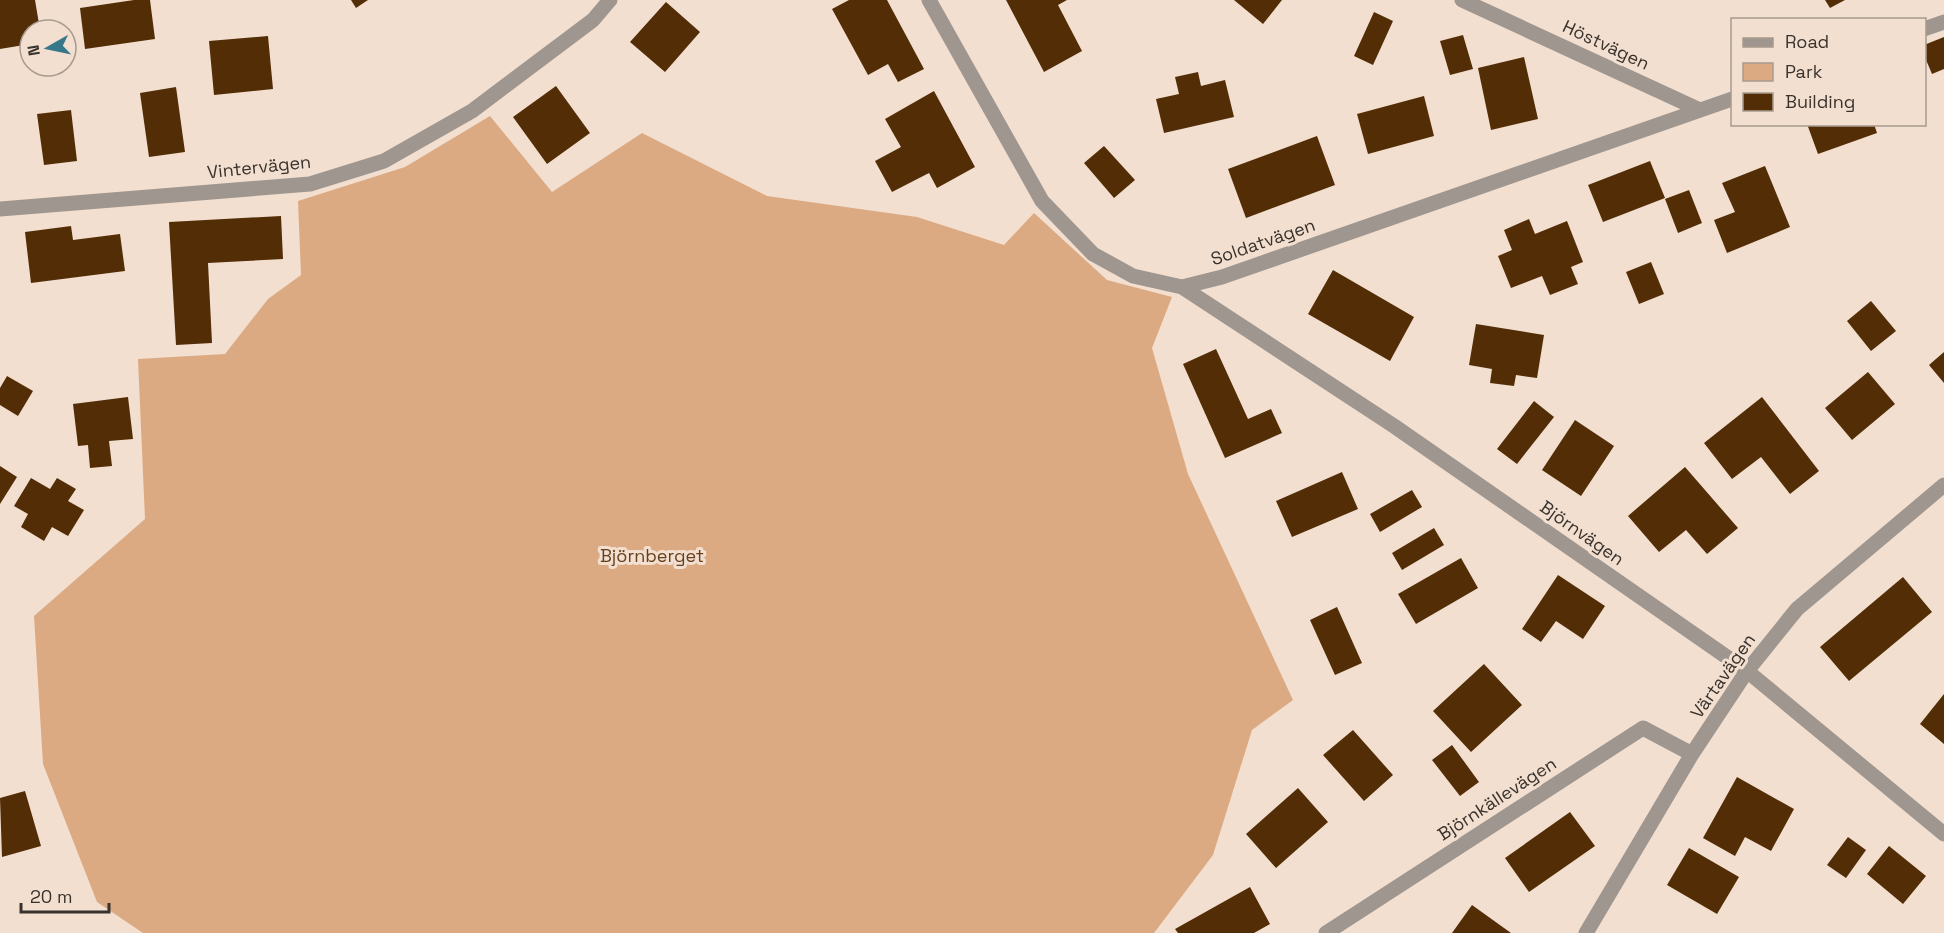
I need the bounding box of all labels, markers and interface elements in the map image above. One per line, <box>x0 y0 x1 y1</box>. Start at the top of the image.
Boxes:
street label: Höstvägen <box>1559 14 1653 75</box>
north arrow <box>18 18 78 78</box>
legend <box>1731 18 1926 126</box>
text: Road <box>1785 30 1829 53</box>
text: N <box>22 43 45 57</box>
text: Park <box>1785 60 1823 83</box>
text: Building <box>1785 90 1855 113</box>
street label: Vintervägen <box>206 150 312 183</box>
street label: Soldatvägen <box>1208 213 1318 270</box>
street label: Björnvägen <box>1536 495 1629 570</box>
park label: Björnberget <box>600 544 704 567</box>
street label: Värtavägen <box>1685 629 1760 723</box>
street label: Björnkällevägen <box>1433 752 1560 846</box>
scale bar <box>21 876 110 914</box>
text: 20 m <box>30 885 73 908</box>

